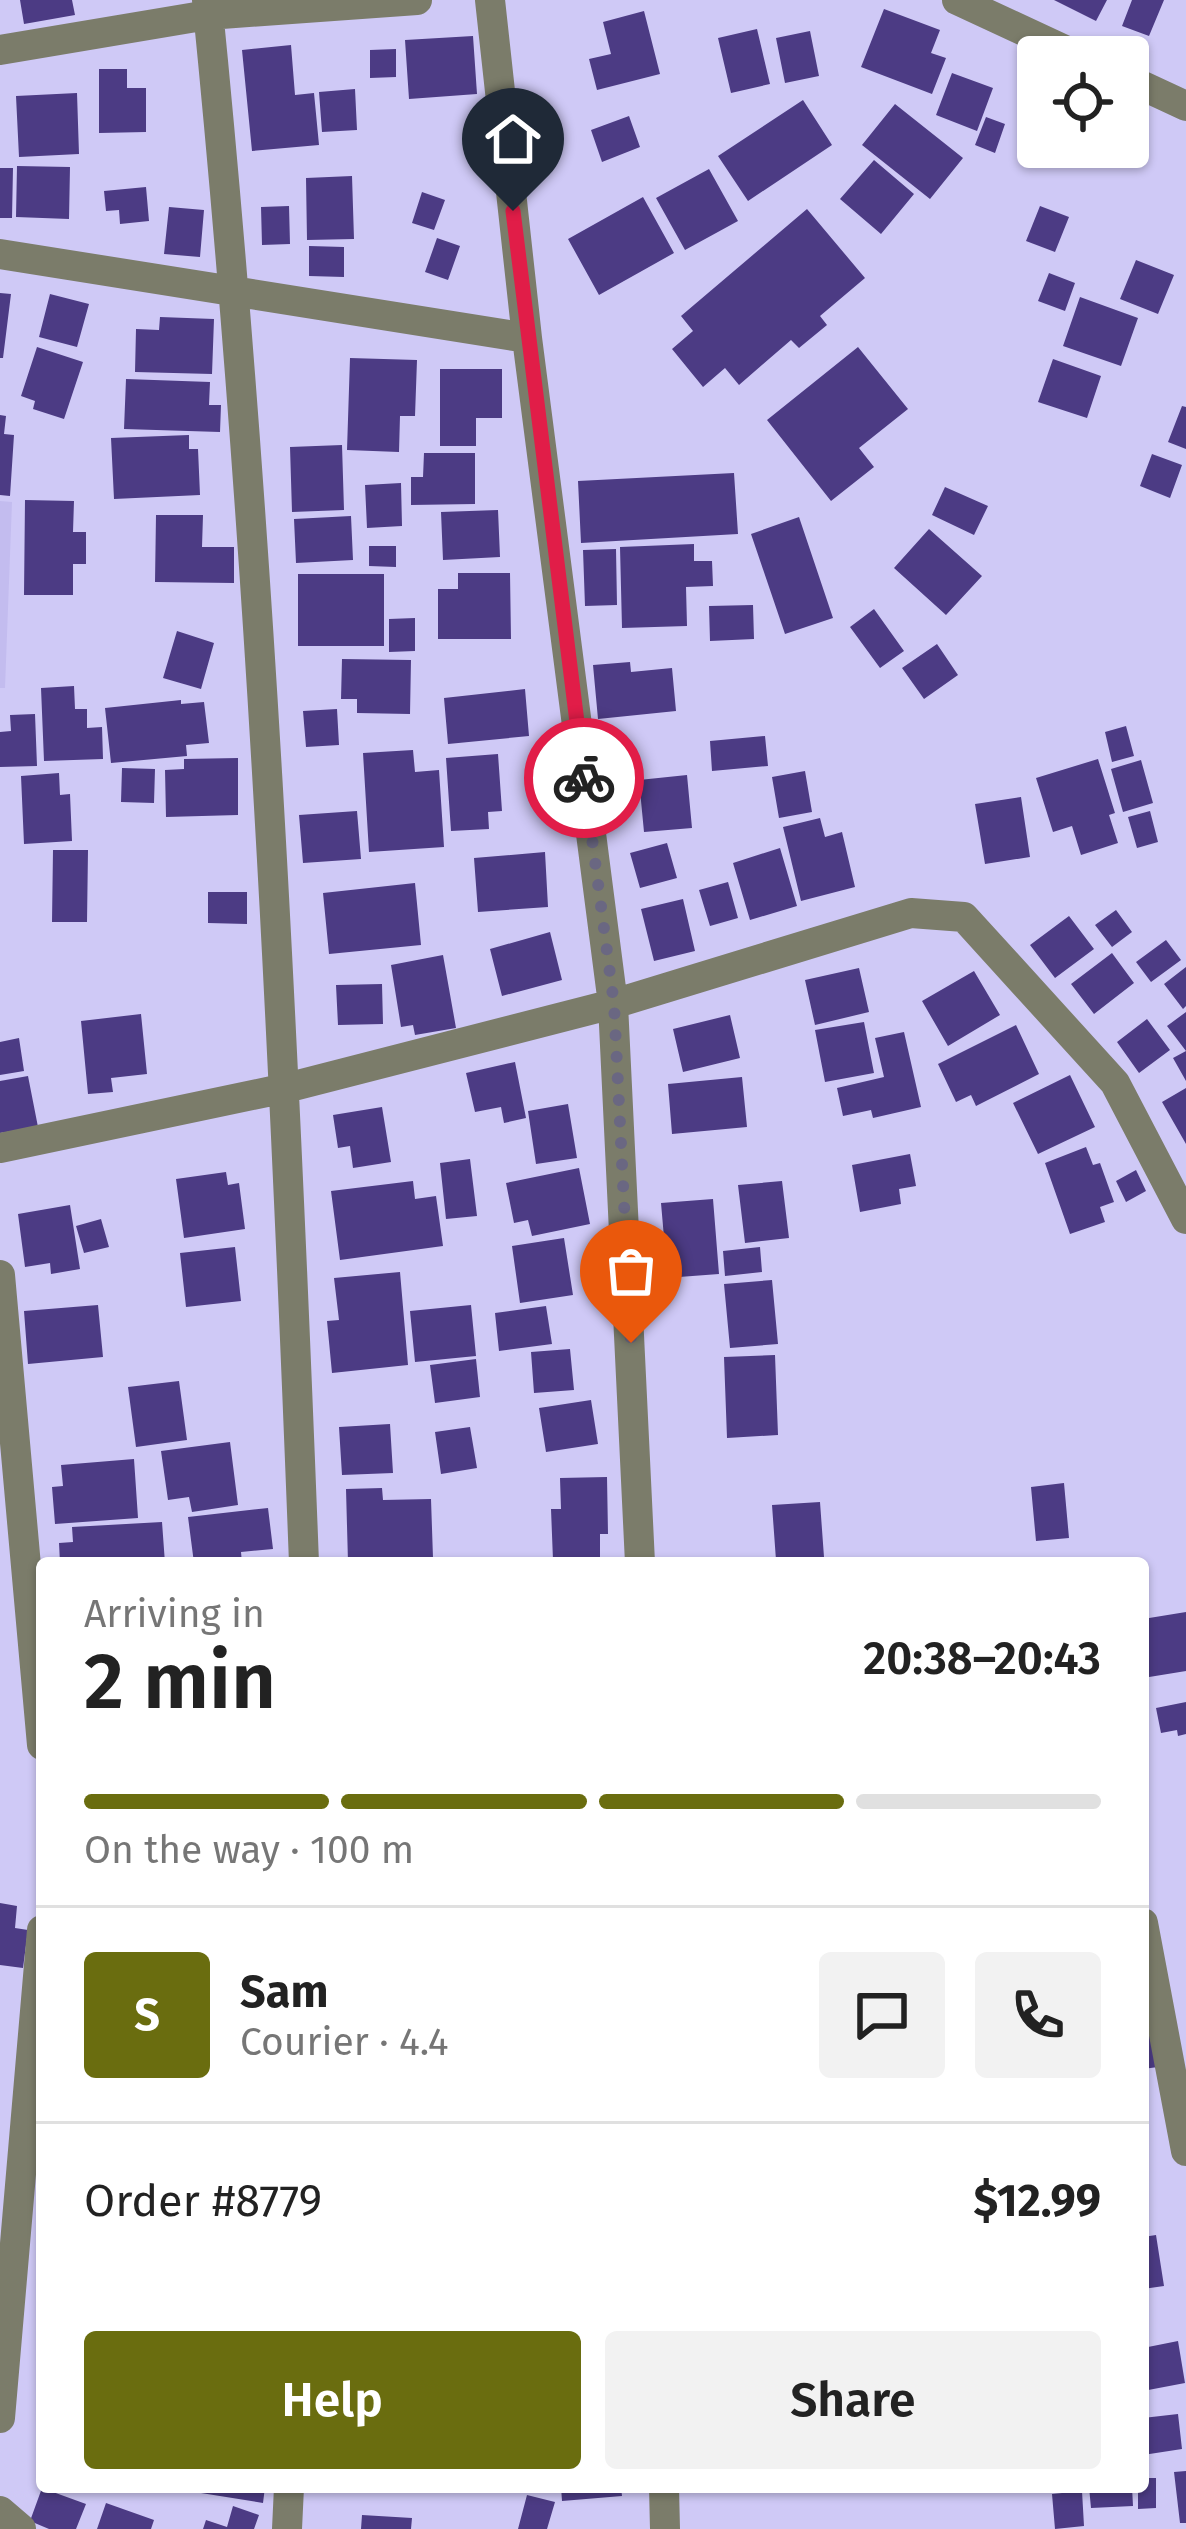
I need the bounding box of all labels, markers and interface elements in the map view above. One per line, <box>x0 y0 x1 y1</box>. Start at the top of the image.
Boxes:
map controls <box>1017 36 1149 168</box>
button: locate <box>1017 36 1149 168</box>
pin <box>462 88 564 211</box>
icon: home <box>480 106 546 172</box>
courier <box>524 718 644 838</box>
icon: bike <box>551 745 617 811</box>
pin <box>580 1220 682 1343</box>
icon: bag <box>598 1238 664 1304</box>
text: Arriving in <box>84 1591 265 1637</box>
text: 20:38–20:43 <box>863 1632 1101 1686</box>
text: 2 min <box>84 1635 276 1729</box>
text: On the way · 100 m <box>84 1827 414 1873</box>
button: chat <box>819 1952 945 2078</box>
button: phone <box>975 1952 1101 2078</box>
text: Sam <box>240 1965 328 2019</box>
text: S <box>134 1988 160 2042</box>
text: Courier · 4.4 <box>240 2019 449 2065</box>
text: Order #8779 <box>84 2174 322 2228</box>
text: $12.99 <box>974 2174 1101 2228</box>
button: Help <box>84 2331 581 2469</box>
button: Share <box>605 2331 1101 2469</box>

